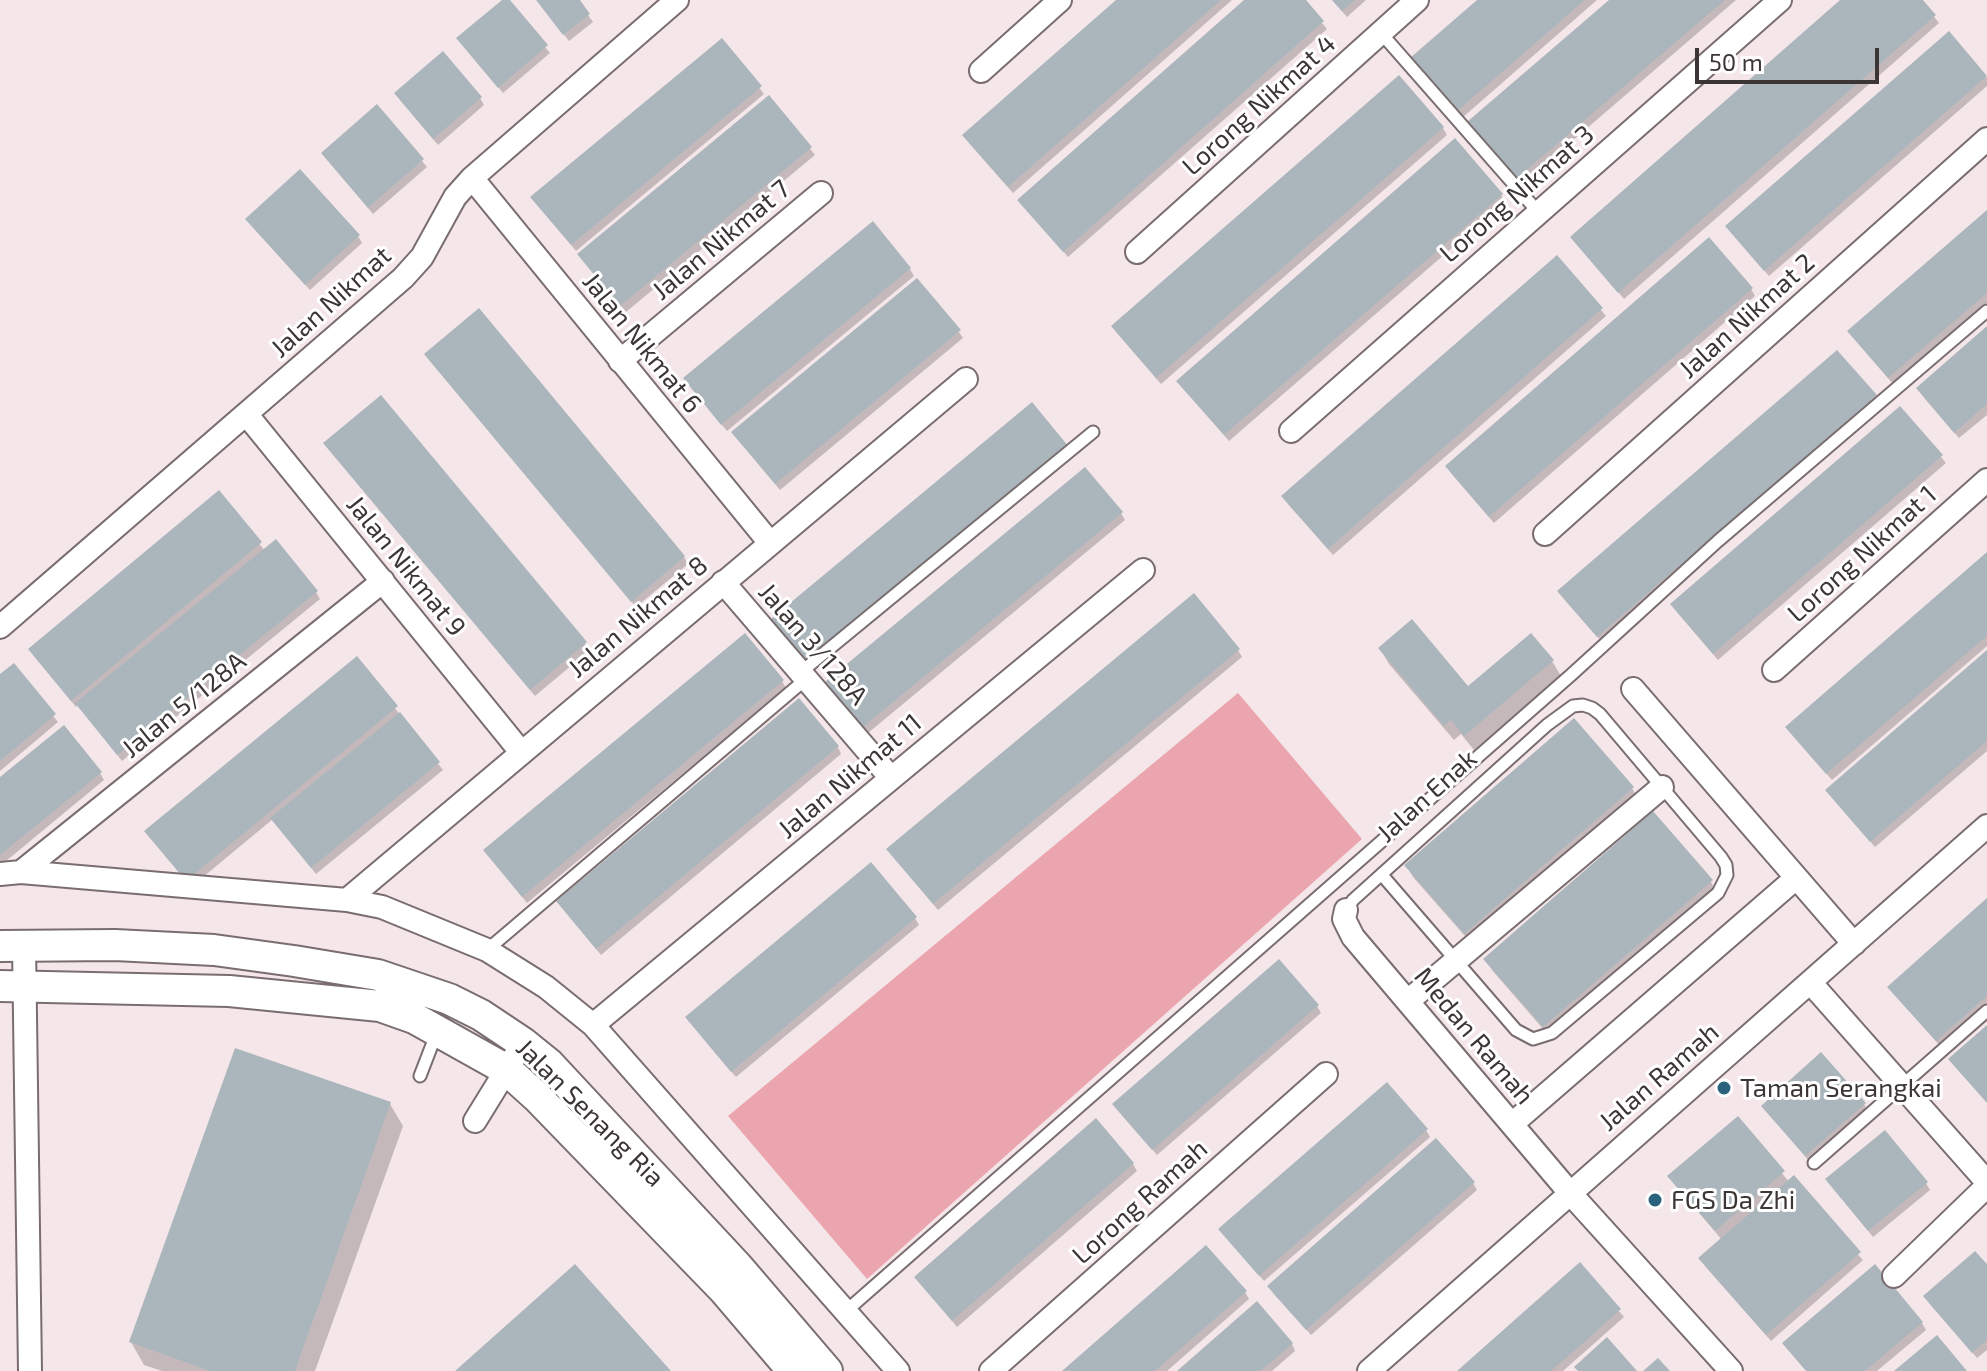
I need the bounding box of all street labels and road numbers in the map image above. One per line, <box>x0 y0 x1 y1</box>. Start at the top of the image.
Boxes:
street label: Lorong Nikmat 4 <box>1176 28 1342 182</box>
street label: Lorong Nikmat 3 <box>1434 119 1600 269</box>
street label: Jalan Nikmat 7 <box>646 173 796 307</box>
street label: Jalan Nikmat <box>264 240 398 364</box>
street label: Jalan Nikmat 2 <box>1673 247 1821 385</box>
street label: Jalan Nikmat 6 <box>576 266 708 420</box>
street label: Lorong Nikmat 1 <box>1781 479 1943 629</box>
street label: Jalan Nikmat 9 <box>340 489 472 643</box>
street label: Jalan Nikmat 8 <box>562 550 714 684</box>
street label: Jalan 3/128A <box>752 577 874 711</box>
street label: Jalan 5/128A <box>116 646 252 764</box>
street label: Jalan Nikmat 11 <box>772 707 928 845</box>
street label: Jalan Enak <box>1371 743 1483 849</box>
street label: Medan Ramah <box>1408 961 1540 1111</box>
street label: Jalan Ramah <box>1593 1017 1725 1137</box>
street label: Jalan Senang Ria <box>510 1033 670 1193</box>
street label: Lorong Ramah <box>1066 1133 1214 1271</box>

